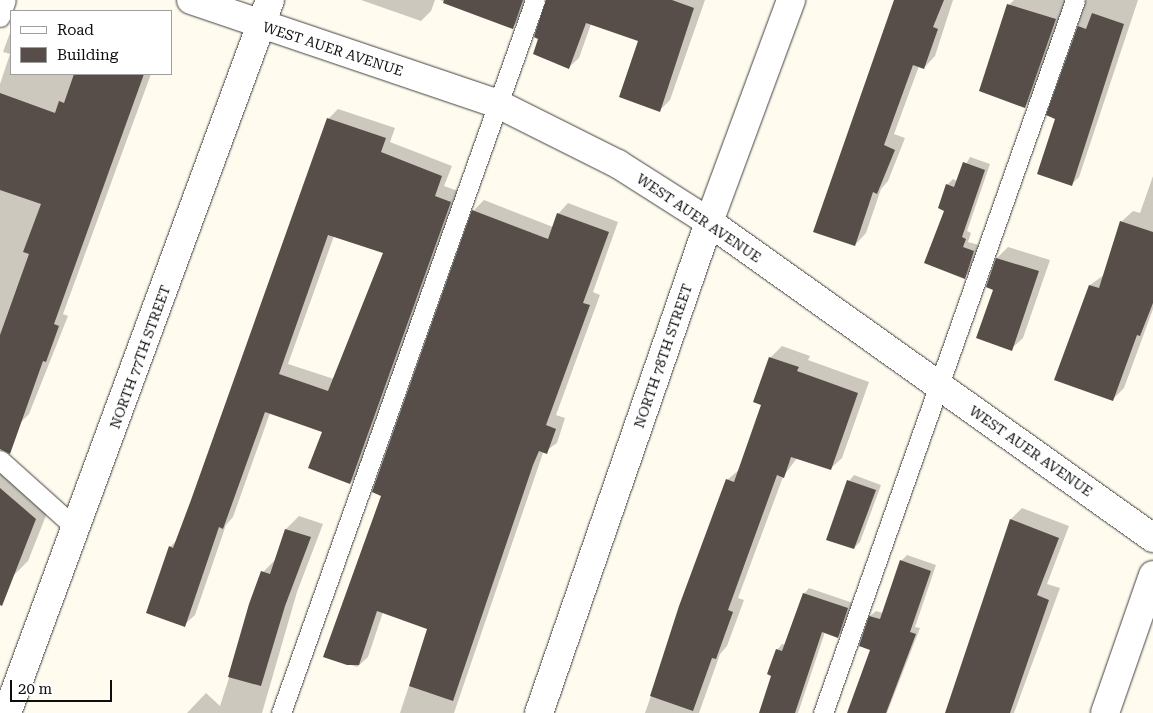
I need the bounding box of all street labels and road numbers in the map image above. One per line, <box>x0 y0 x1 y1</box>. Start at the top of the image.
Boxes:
street label: WEST AUER AVENUE <box>261 18 405 80</box>
street label: WEST AUER AVENUE <box>634 170 764 266</box>
street label: NORTH 78TH STREET <box>630 282 696 430</box>
street label: NORTH 77TH STREET <box>106 283 174 431</box>
street label: WEST AUER AVENUE <box>966 402 1096 500</box>

